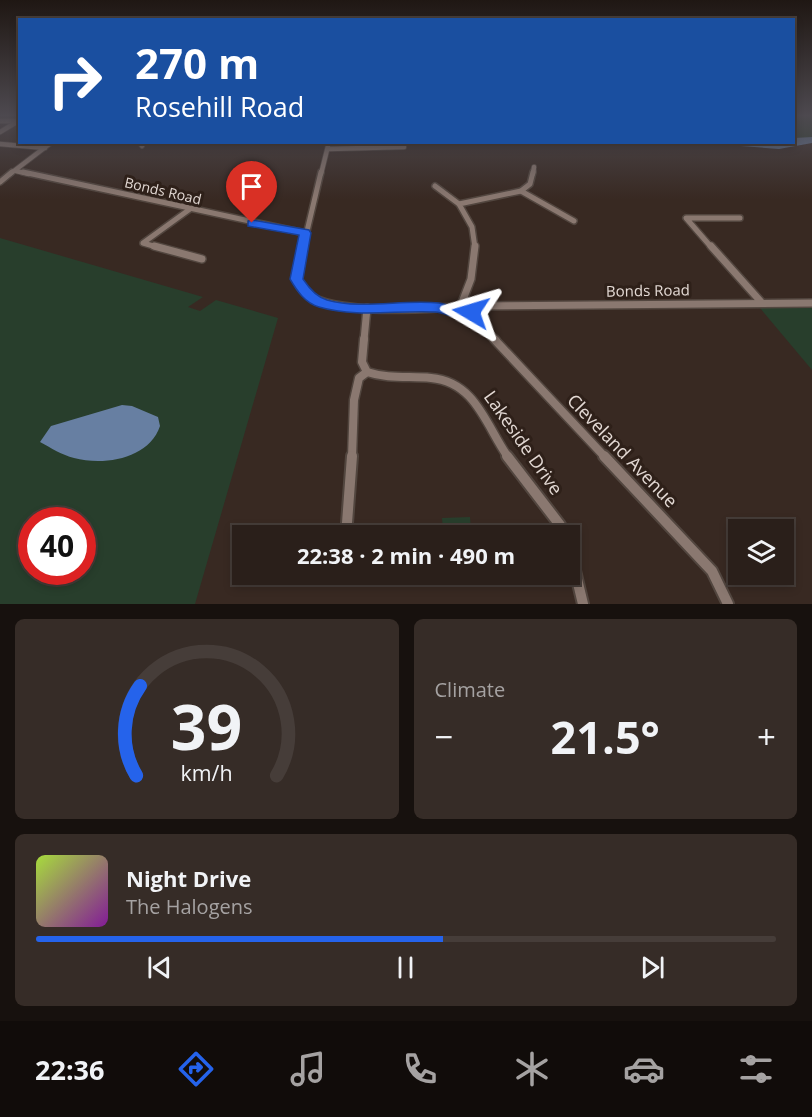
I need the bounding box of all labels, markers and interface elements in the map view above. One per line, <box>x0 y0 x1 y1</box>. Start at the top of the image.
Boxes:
text: 270 m <box>135 34 259 91</box>
icon: right <box>36 42 114 120</box>
text: Rosehill Road <box>135 88 304 125</box>
pin <box>226 161 277 223</box>
icon: arrive <box>235 170 268 203</box>
street label: Bonds Road <box>123 172 203 209</box>
street label: Bonds Road <box>606 279 690 301</box>
position arrow <box>439 280 503 344</box>
street label: Lakeside Drive <box>479 386 569 499</box>
street label: Cleveland Avenue <box>562 388 683 512</box>
speed limit sign: 40 <box>18 507 96 585</box>
map controls <box>728 519 794 585</box>
button: layers <box>728 519 794 585</box>
text: 22:38 · 2 min · 490 m <box>297 540 515 570</box>
text: Climate <box>435 676 505 703</box>
text: 39 <box>171 683 242 768</box>
text: 21.5° <box>551 706 660 767</box>
text: − <box>435 714 453 759</box>
text: + <box>757 714 776 759</box>
text: km/h <box>181 758 233 787</box>
text: Night Drive <box>126 863 251 893</box>
text: The Halogens <box>126 893 253 920</box>
icon: previous <box>143 951 176 984</box>
icon: pause <box>389 951 422 984</box>
icon: next <box>636 951 669 984</box>
icon: directions <box>175 1048 217 1090</box>
icon: music <box>287 1048 329 1090</box>
icon: phone <box>399 1048 441 1090</box>
icon: climate <box>511 1048 553 1090</box>
icon: car <box>623 1048 665 1090</box>
icon: filters <box>735 1048 777 1090</box>
text: 22:36 <box>35 1051 104 1088</box>

